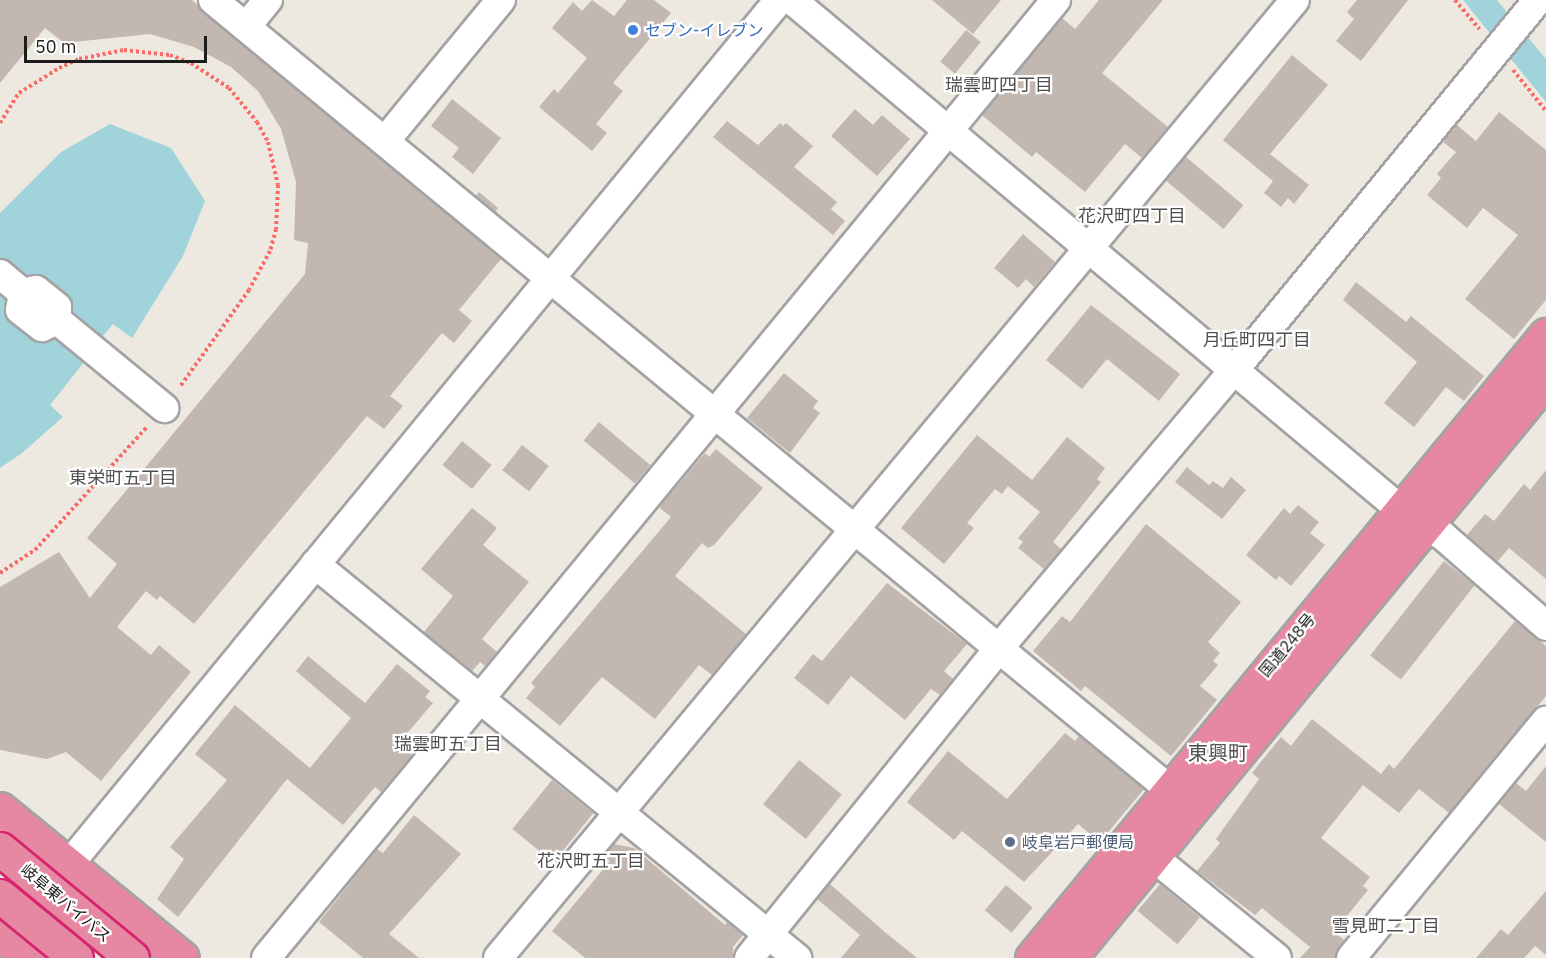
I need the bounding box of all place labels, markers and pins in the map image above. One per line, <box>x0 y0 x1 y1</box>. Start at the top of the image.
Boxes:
place label: セブン-イレブン <box>645 20 763 40</box>
marker: セブン-イレブン <box>626 23 640 37</box>
place label: 岐阜岩戸郵便局 <box>1022 832 1134 852</box>
marker: 岐阜岩戸郵便局 <box>1003 835 1017 849</box>

